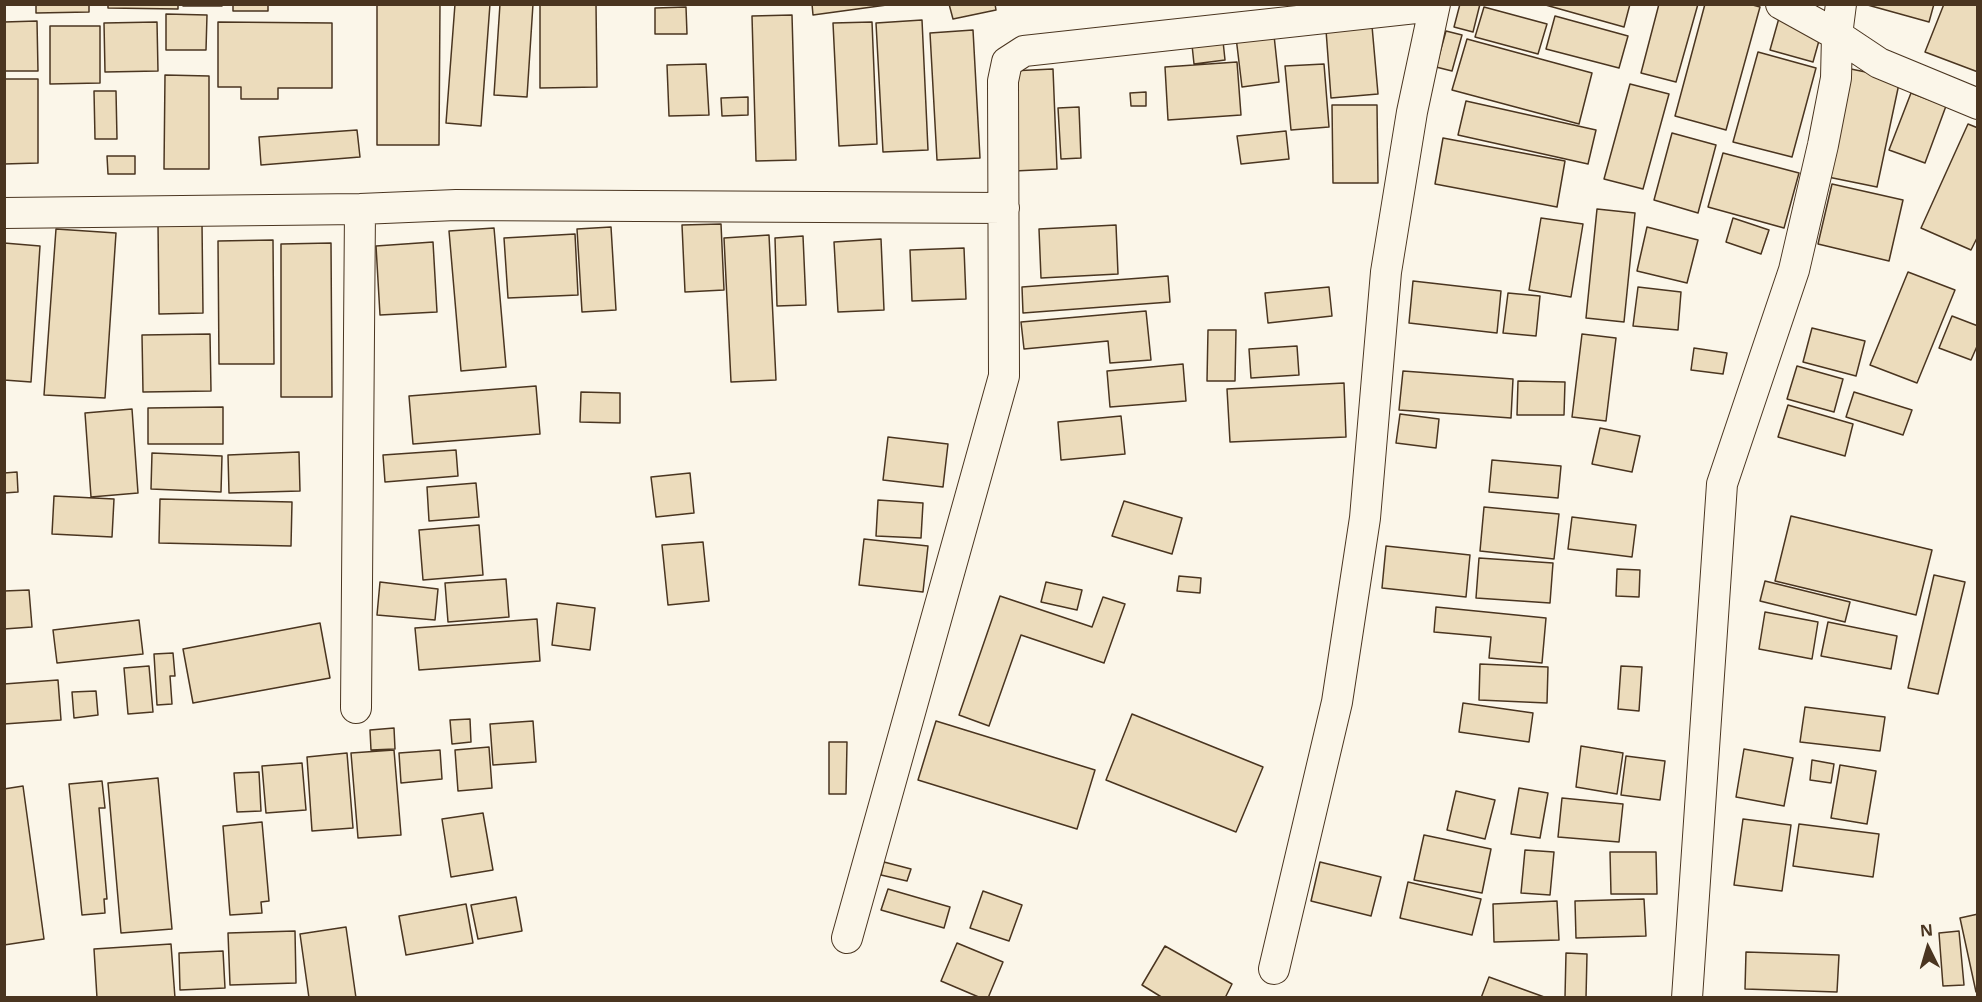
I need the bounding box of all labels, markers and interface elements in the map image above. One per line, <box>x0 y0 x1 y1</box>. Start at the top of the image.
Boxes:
north arrow <box>1898 918 1958 978</box>
text: N <box>1919 919 1934 942</box>

